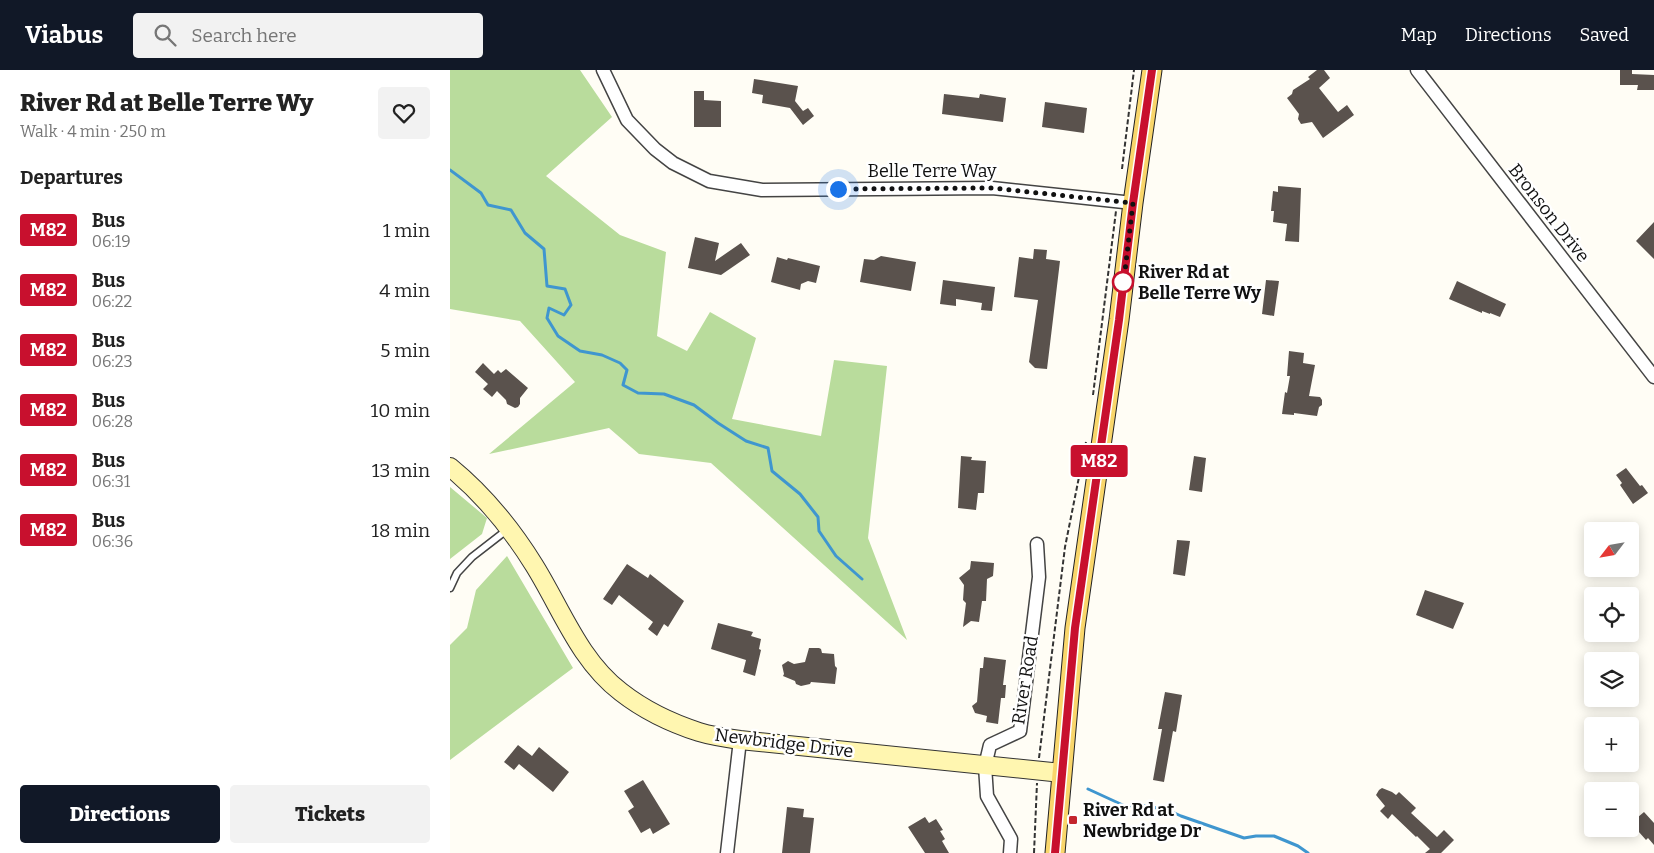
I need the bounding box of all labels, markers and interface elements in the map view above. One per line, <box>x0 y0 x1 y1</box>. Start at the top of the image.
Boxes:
search box <box>133 13 483 58</box>
text: Viabus <box>25 21 103 49</box>
icon: search <box>151 21 179 49</box>
text: Search here <box>191 24 297 47</box>
text: Map <box>1401 24 1437 46</box>
text: Directions <box>1465 24 1552 46</box>
text: Saved <box>1580 24 1629 46</box>
button: heart <box>378 87 430 139</box>
text: River Rd at Belle Terre Wy <box>20 89 313 117</box>
text: Walk · 4 min · 250 m <box>20 122 166 141</box>
street label: Bronson Drive <box>1504 159 1594 267</box>
street label: Belle Terre Way <box>868 160 997 182</box>
text: Departures <box>20 166 123 189</box>
your location <box>826 177 851 202</box>
text: Bus <box>92 209 125 232</box>
text: M82 <box>30 219 67 241</box>
text: 1 min <box>383 219 430 242</box>
text: 06:19 <box>92 232 131 251</box>
place label: River Rd at Belle Terre Wy <box>1138 261 1262 304</box>
text: Bus <box>92 269 125 292</box>
marker: River Rd at Belle Terre Wy <box>1112 271 1134 293</box>
text: M82 <box>30 279 67 301</box>
text: 4 min <box>379 279 430 302</box>
text: 06:22 <box>92 292 132 311</box>
text: Bus <box>92 329 125 352</box>
text: M82 <box>30 339 67 361</box>
text: 5 min <box>380 339 430 362</box>
text: 06:23 <box>92 352 133 371</box>
text: Bus <box>92 389 125 412</box>
text: M82 <box>30 399 67 421</box>
text: 10 min <box>370 399 430 422</box>
text: 06:28 <box>92 412 133 431</box>
line badge: M82 <box>1070 445 1128 477</box>
text: Bus <box>92 449 125 472</box>
text: M82 <box>1081 450 1117 472</box>
text: M82 <box>30 459 67 481</box>
text: 13 min <box>372 459 430 482</box>
text: 06:31 <box>92 472 130 491</box>
text: Bus <box>92 509 125 532</box>
text: M82 <box>30 519 67 541</box>
text: 18 min <box>371 519 430 542</box>
north arrow <box>1584 522 1639 578</box>
map controls <box>1584 522 1639 837</box>
text: 06:36 <box>92 532 133 551</box>
button: locate <box>1584 587 1639 642</box>
street label: River Road <box>1007 634 1043 726</box>
button: layers <box>1584 652 1639 707</box>
button: + <box>1584 717 1639 772</box>
street label: Newbridge Drive <box>713 724 855 762</box>
button: − <box>1584 782 1639 837</box>
button: Directions <box>20 785 220 843</box>
button: Tickets <box>230 785 430 843</box>
place label: River Rd at Newbridge Dr <box>1083 799 1202 842</box>
marker: River Rd at Newbridge Dr <box>1067 814 1079 826</box>

